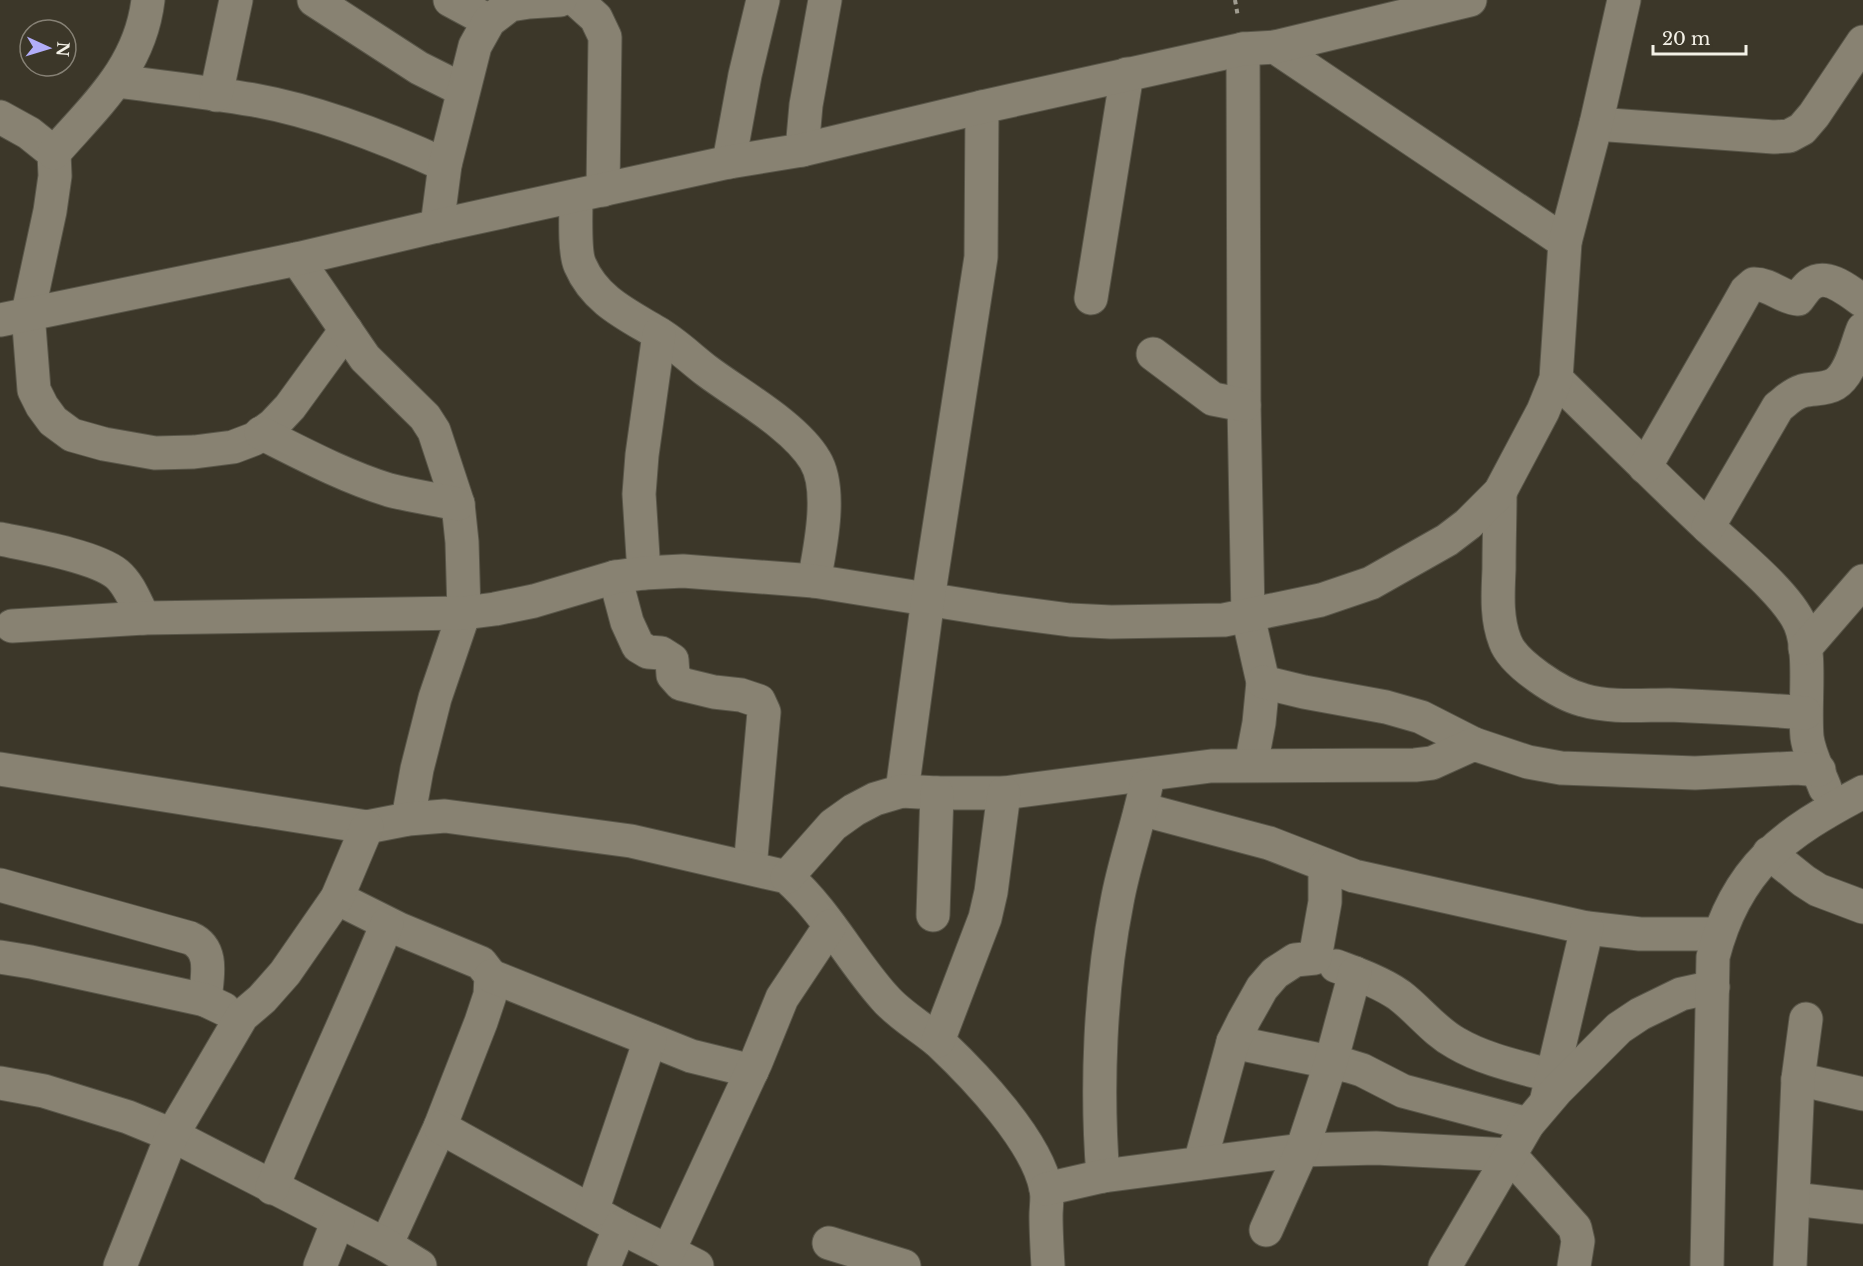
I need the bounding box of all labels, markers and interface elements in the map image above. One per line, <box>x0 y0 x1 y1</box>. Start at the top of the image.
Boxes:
north arrow <box>18 18 78 78</box>
scale bar <box>1653 18 1746 56</box>
text: 20 m <box>1662 28 1710 50</box>
text: N <box>52 41 73 57</box>

